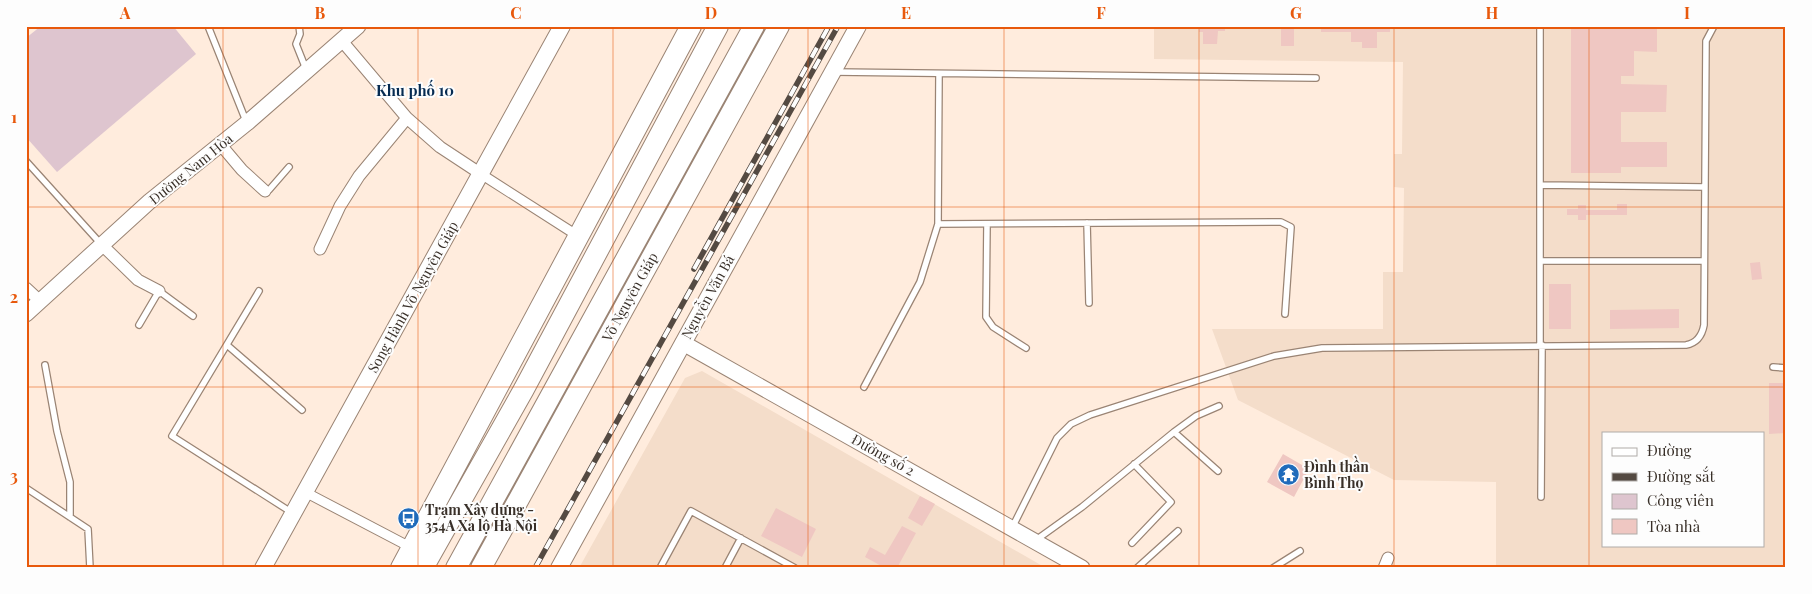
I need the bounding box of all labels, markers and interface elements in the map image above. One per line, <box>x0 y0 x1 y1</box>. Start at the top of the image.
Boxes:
text: A <box>119 2 131 23</box>
text: B <box>315 2 326 23</box>
text: C <box>510 2 522 23</box>
text: D <box>705 2 717 23</box>
text: E <box>901 2 911 23</box>
text: F <box>1096 2 1106 23</box>
text: G <box>1290 2 1302 23</box>
text: H <box>1486 2 1499 23</box>
text: I <box>1684 2 1690 23</box>
district label: Khu phố 10 <box>376 79 454 100</box>
text: 1 <box>11 106 17 127</box>
street label: Đường Nam Hòa <box>145 129 237 208</box>
street label: Song Hành Võ Nguyên Giáp <box>363 218 462 376</box>
street label: Võ Nguyên Giáp <box>597 249 662 346</box>
street label: Nguyễn Văn Bá <box>676 251 738 342</box>
text: 2 <box>10 286 18 307</box>
street label: Đường số 2 <box>848 428 919 480</box>
legend <box>1602 432 1764 546</box>
text: Đường <box>1647 440 1692 460</box>
place label: Đình thần Bình Thọ <box>1304 455 1369 492</box>
temple icon: Đình thần Bình Thọ <box>1276 463 1300 487</box>
text: 3 <box>10 465 18 486</box>
text: Đường sắt <box>1647 466 1715 486</box>
text: Công viên <box>1647 490 1714 510</box>
place label: Trạm Xây dựng - 354A Xa lộ Hà Nội <box>425 500 538 535</box>
bus stop icon: Trạm Xây dựng - 354A Xa lộ Hà Nội <box>397 506 421 530</box>
text: Tòa nhà <box>1647 516 1701 536</box>

